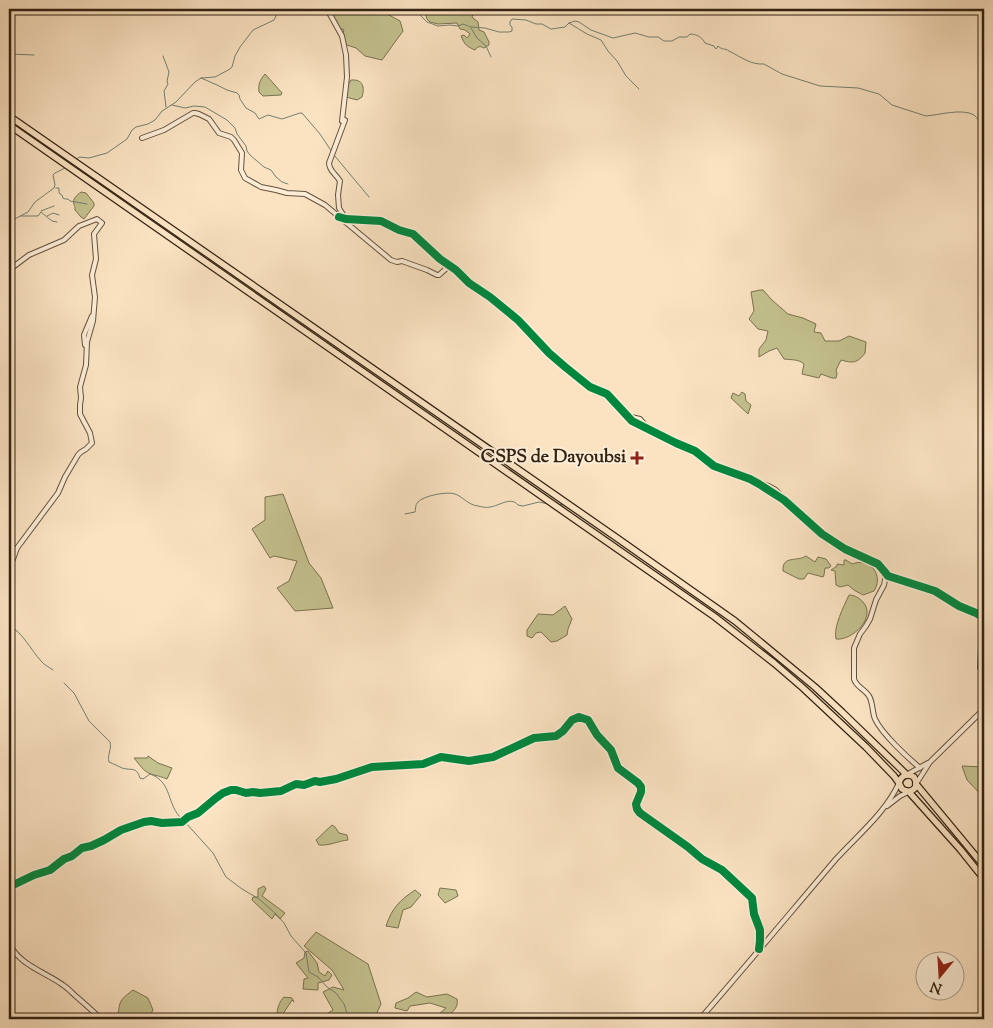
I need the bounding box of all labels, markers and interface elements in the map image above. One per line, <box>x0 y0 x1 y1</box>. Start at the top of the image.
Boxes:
place label: CSPS de Dayoubsi <box>481 445 627 471</box>
marker: CSPS de Dayoubsi <box>630 451 644 465</box>
north arrow <box>916 950 966 1000</box>
text: N <box>928 975 945 998</box>

